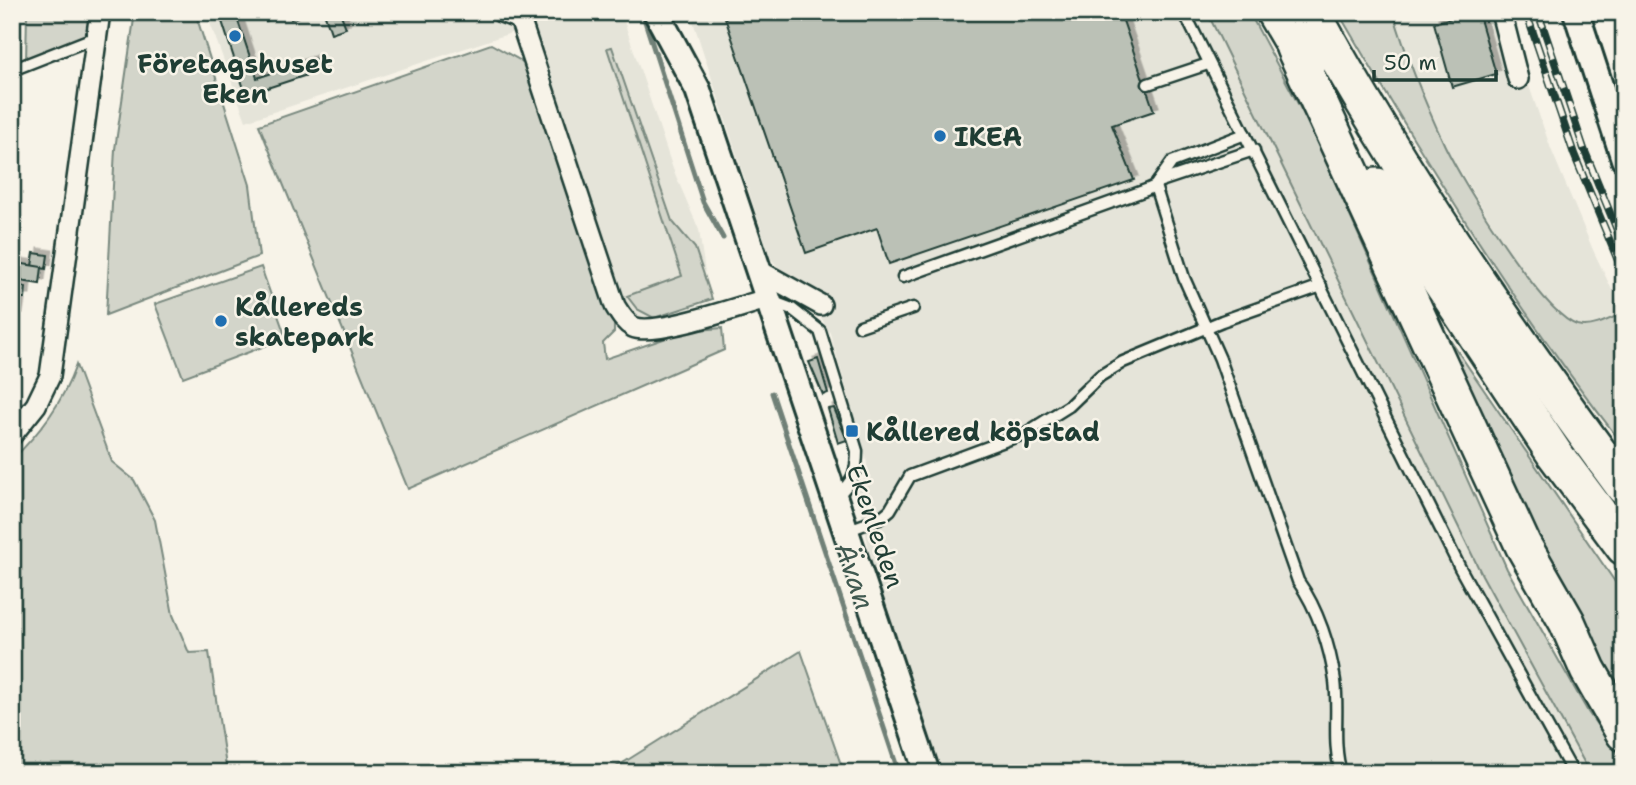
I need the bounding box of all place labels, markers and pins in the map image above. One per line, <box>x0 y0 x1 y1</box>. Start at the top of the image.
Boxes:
marker: Företagshuset Eken <box>227 28 243 44</box>
place label: Företagshuset Eken <box>137 46 333 111</box>
place label: IKEA <box>954 119 1022 154</box>
marker: IKEA <box>932 128 948 144</box>
place label: Kållereds skatepark <box>235 289 374 354</box>
marker: Kållereds skatepark <box>213 313 229 329</box>
place label: Kållered köpstad <box>866 414 1100 449</box>
marker: Kållered köpstad <box>844 423 860 439</box>

